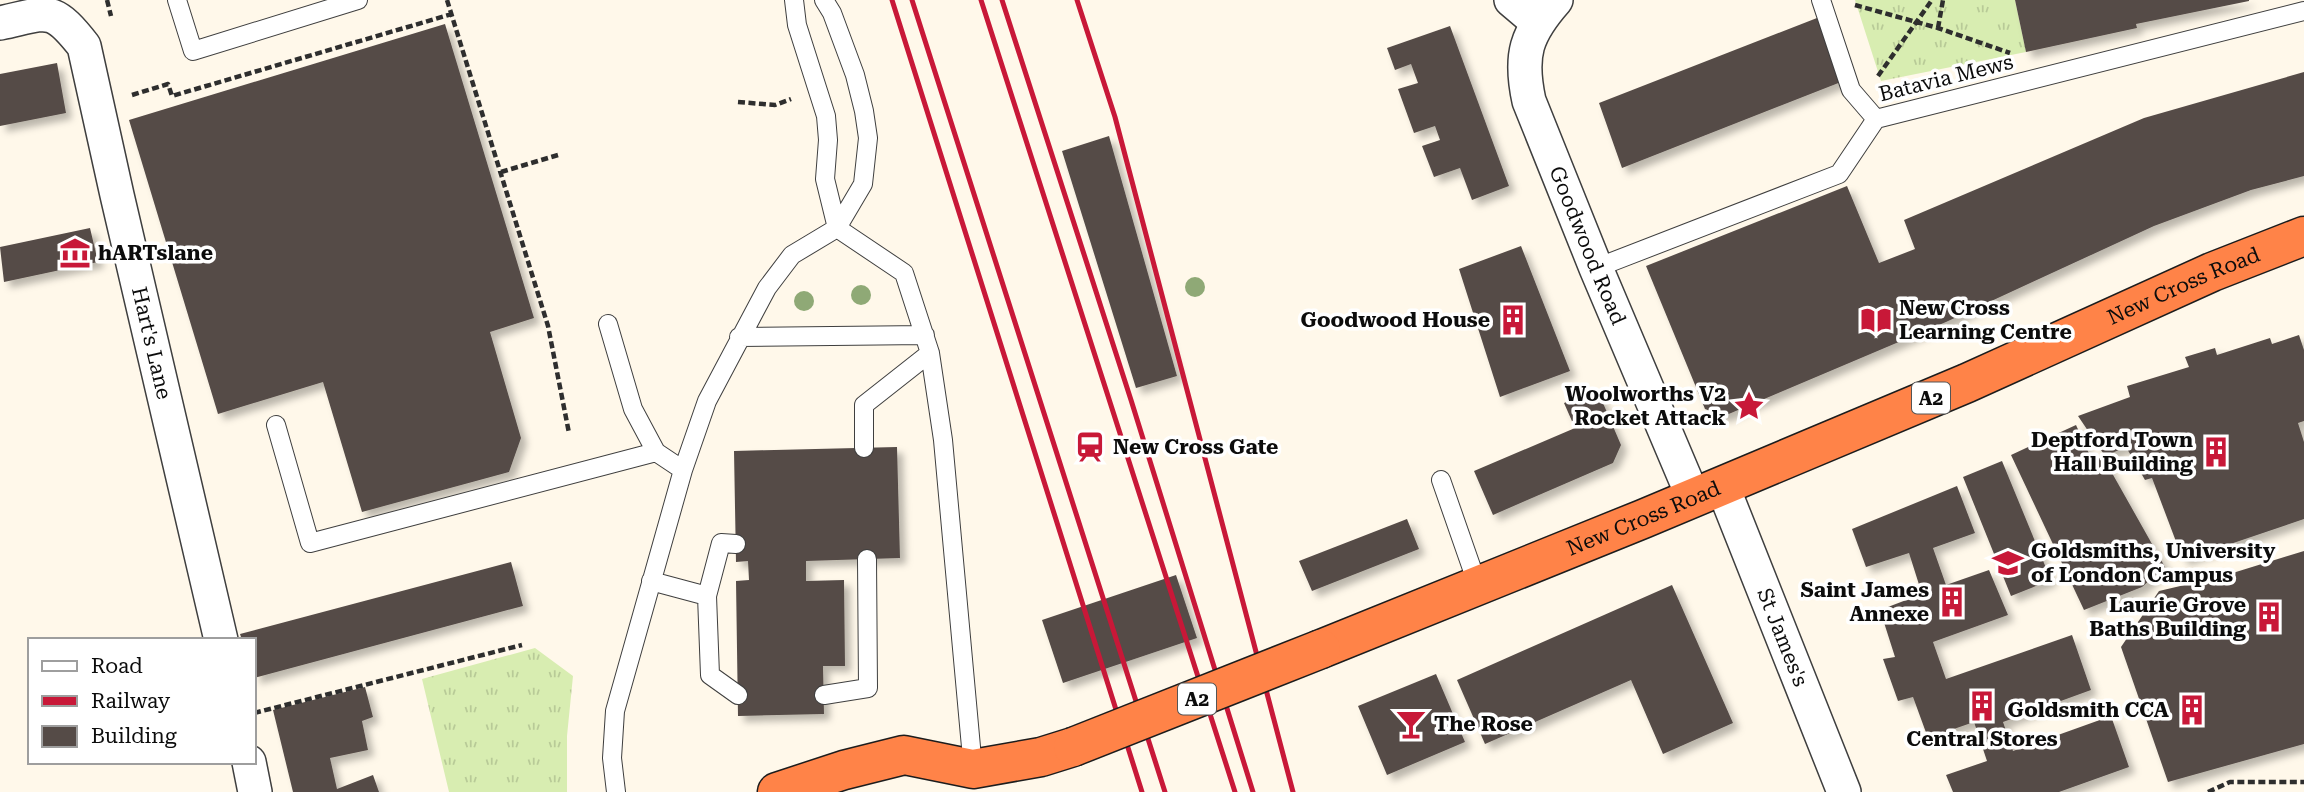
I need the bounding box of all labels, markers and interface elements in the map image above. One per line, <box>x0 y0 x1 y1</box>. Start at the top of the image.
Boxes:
street label: Batavia Mews <box>1876 50 2016 106</box>
street label: Goodwood Road <box>1544 163 1631 329</box>
museum icon: hARTslane <box>58 236 92 270</box>
place label: hARTslane <box>98 241 213 265</box>
street label: New Cross Road <box>2104 242 2264 330</box>
street label: Hart's Lane <box>127 285 176 402</box>
place label: New Cross Learning Centre <box>1899 296 2072 344</box>
building icon: Goodwood House <box>1496 303 1530 337</box>
library icon: New Cross Learning Centre <box>1859 303 1893 337</box>
place label: Goodwood House <box>1300 308 1490 332</box>
place label: Woolworths V2 Rocket Attack <box>1565 382 1726 430</box>
road number: A2 <box>1912 382 1950 414</box>
place icon: Woolworths V2 Rocket Attack <box>1732 389 1766 423</box>
place label: Deptford Town Hall Building <box>2031 428 2193 476</box>
station icon: New Cross Gate <box>1073 430 1107 464</box>
place label: New Cross Gate <box>1113 435 1278 459</box>
building icon: Deptford Town Hall Building <box>2199 435 2233 469</box>
street label: New Cross Road <box>1563 476 1724 561</box>
place label: Goldsmiths, University of London Campus <box>2031 539 2276 587</box>
school or university icon: Goldsmiths, University of London Campus <box>1991 546 2025 580</box>
place label: Saint James Annexe <box>1800 578 1929 626</box>
street label: St James's <box>1752 585 1813 690</box>
building icon: Saint James Annexe <box>1935 585 1969 619</box>
place label: Laurie Grove Baths Building <box>2089 593 2246 641</box>
building icon: Laurie Grove Baths Building <box>2252 600 2286 634</box>
legend <box>28 638 256 764</box>
text: Road <box>91 654 143 678</box>
road number: A2 <box>1178 684 1216 714</box>
text: Railway <box>91 689 171 713</box>
building icon: Central Stores <box>1965 689 1999 723</box>
building icon: Goldsmith CCA <box>2175 693 2209 727</box>
place label: Goldsmith CCA <box>2008 698 2169 722</box>
bar icon: The Rose <box>1394 707 1428 741</box>
place label: The Rose <box>1434 712 1533 736</box>
text: Building <box>91 724 177 748</box>
place label: Central Stores <box>1906 727 2058 751</box>

